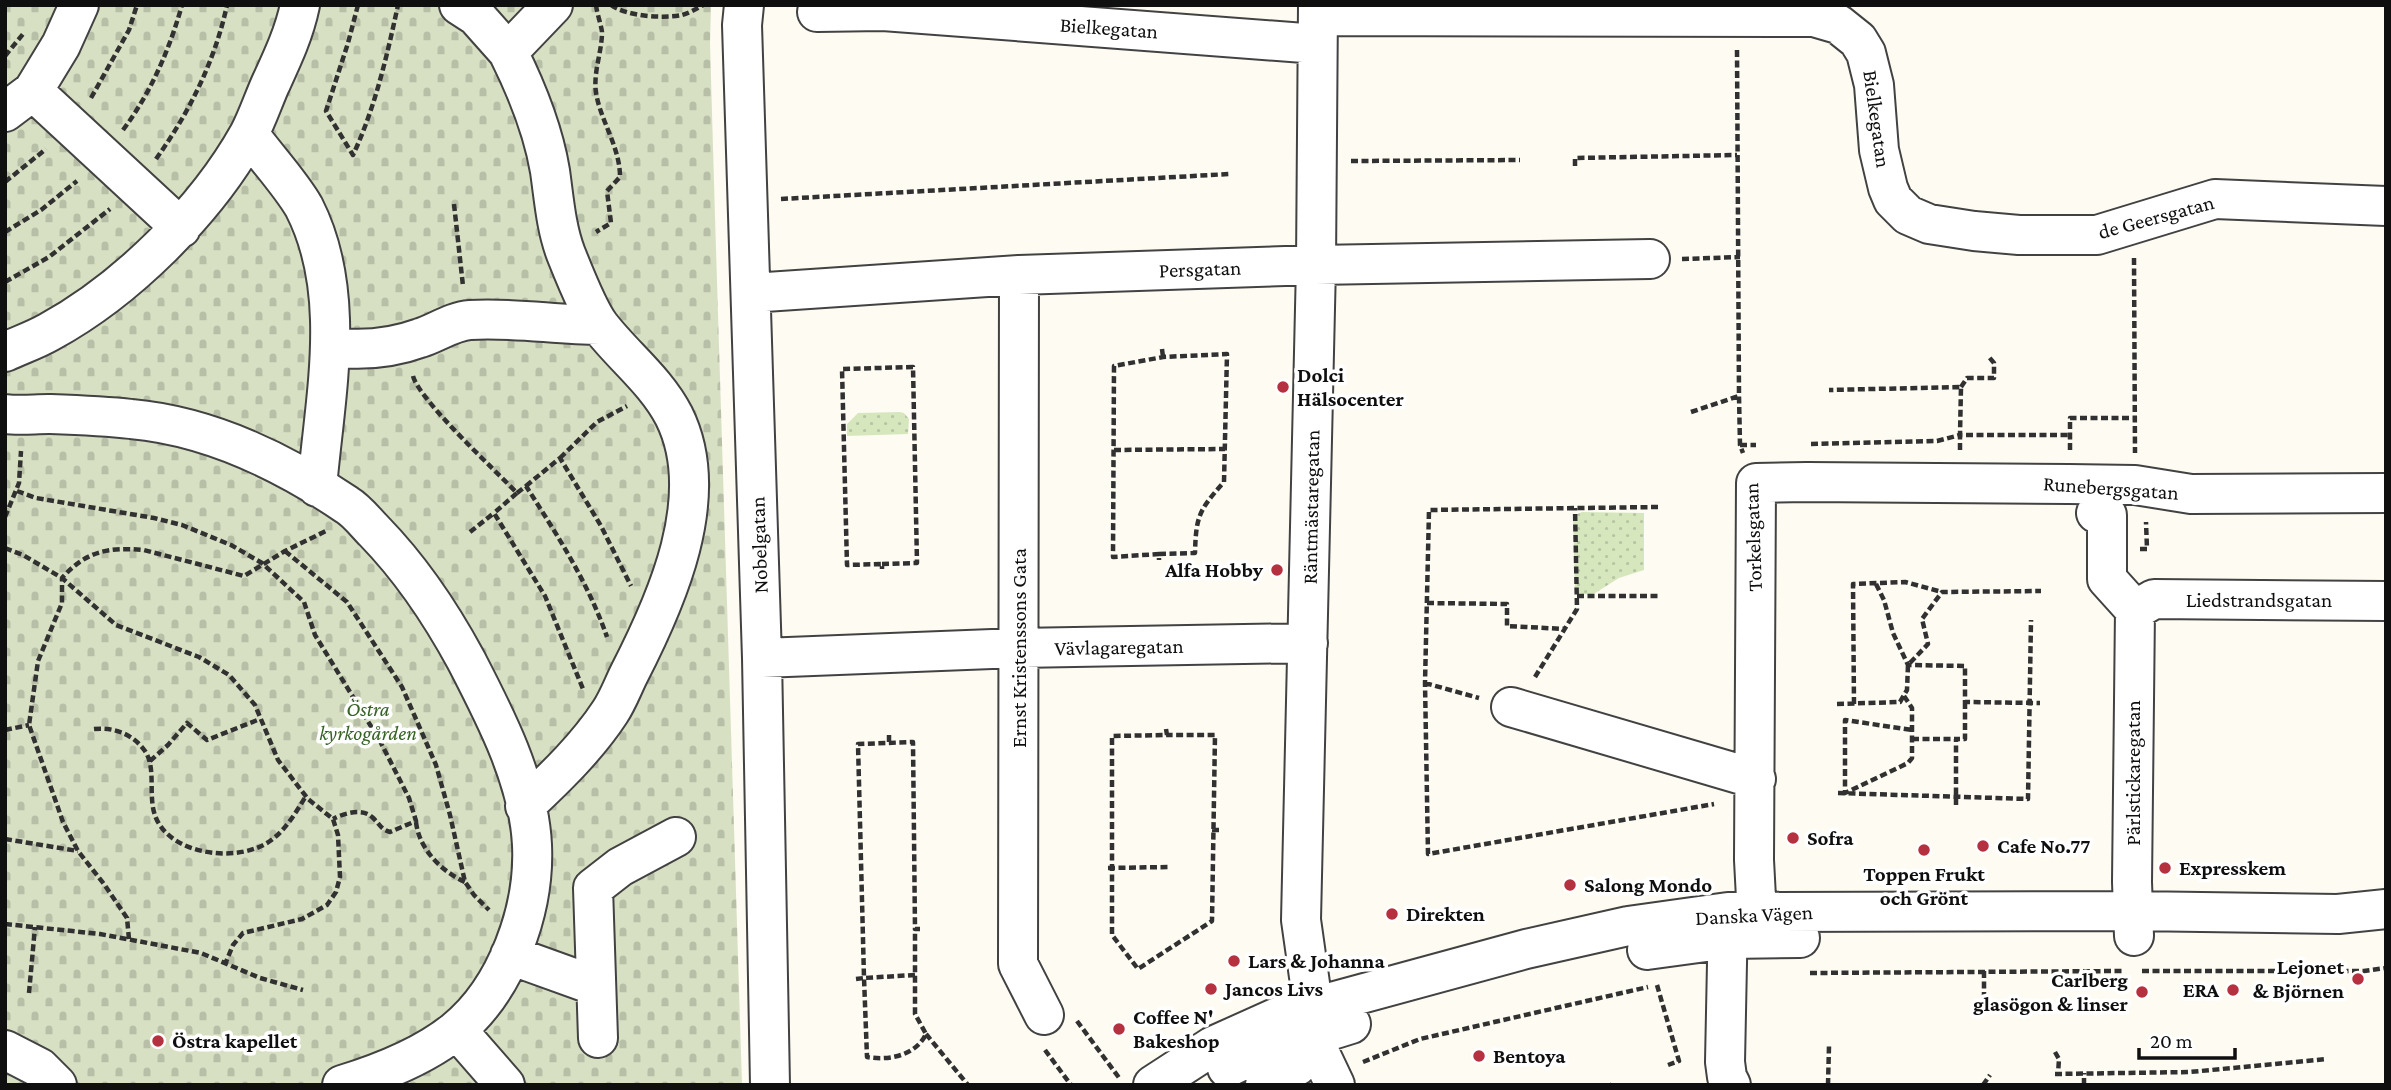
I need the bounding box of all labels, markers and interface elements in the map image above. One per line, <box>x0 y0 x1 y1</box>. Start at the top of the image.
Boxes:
street label: Bielkegatan <box>1059 13 1159 43</box>
street label: Bielkegatan <box>1858 69 1896 169</box>
street label: de Geersgatan <box>2095 190 2217 244</box>
street label: Persgatan <box>1158 256 1242 282</box>
place label: Dolci Hälsocenter <box>1297 363 1404 411</box>
marker: Dolci Hälsocenter <box>1275 379 1291 395</box>
street label: Räntmästaregatan <box>1298 429 1324 585</box>
street label: Runebergsgatan <box>2042 471 2180 505</box>
street label: Torkelsgatan <box>1739 482 1767 592</box>
street label: Nobelgatan <box>745 496 773 594</box>
street label: Ernst Kristenssons Gata <box>1007 548 1031 748</box>
place label: Alfa Hobby <box>1164 558 1264 582</box>
marker: Alfa Hobby <box>1269 562 1285 578</box>
street label: Liedstrandsgatan <box>2186 588 2332 612</box>
street label: Vävlagaregatan <box>1054 634 1184 660</box>
park label: Östra kyrkogården <box>319 697 417 745</box>
street label: Pärlstickaregatan <box>2121 700 2145 846</box>
place label: Sofra <box>1807 826 1854 850</box>
marker: Sofra <box>1785 830 1801 846</box>
place label: Cafe No.77 <box>1997 834 2091 858</box>
marker: Cafe No.77 <box>1975 838 1991 854</box>
marker: Toppen Frukt och Grönt <box>1916 842 1932 858</box>
place label: Expresskem <box>2179 856 2286 880</box>
marker: Expresskem <box>2157 860 2173 876</box>
place label: Toppen Frukt och Grönt <box>1863 862 1985 910</box>
place label: Salong Mondo <box>1584 873 1712 897</box>
marker: Salong Mondo <box>1562 877 1578 893</box>
street label: Danska Vägen <box>1694 900 1814 930</box>
place label: Direkten <box>1406 902 1485 926</box>
marker: Direkten <box>1384 906 1400 922</box>
place label: Lars & Johanna <box>1248 949 1385 973</box>
marker: Lars & Johanna <box>1226 953 1242 969</box>
place label: Lejonet & Björnen <box>2253 955 2344 1003</box>
place label: Carlberg glasögon & linser <box>1973 968 2129 1016</box>
marker: Lejonet & Björnen <box>2350 971 2366 987</box>
place label: Jancos Livs <box>1223 977 1323 1001</box>
place label: ERA <box>2183 978 2219 1002</box>
marker: Jancos Livs <box>1203 981 1219 997</box>
marker: ERA <box>2225 982 2241 998</box>
marker: Carlberg glasögon & linser <box>2134 984 2150 1000</box>
place label: Coffee N' Bakeshop <box>1133 1005 1220 1053</box>
scale bar <box>2139 1016 2235 1060</box>
marker: Coffee N' Bakeshop <box>1111 1021 1127 1037</box>
place label: Östra kapellet <box>172 1029 298 1053</box>
text: 20 m <box>2150 1029 2193 1053</box>
marker: Östra kapellet <box>150 1033 166 1049</box>
place label: Bentoya <box>1493 1044 1566 1068</box>
marker: Bentoya <box>1471 1048 1487 1064</box>

